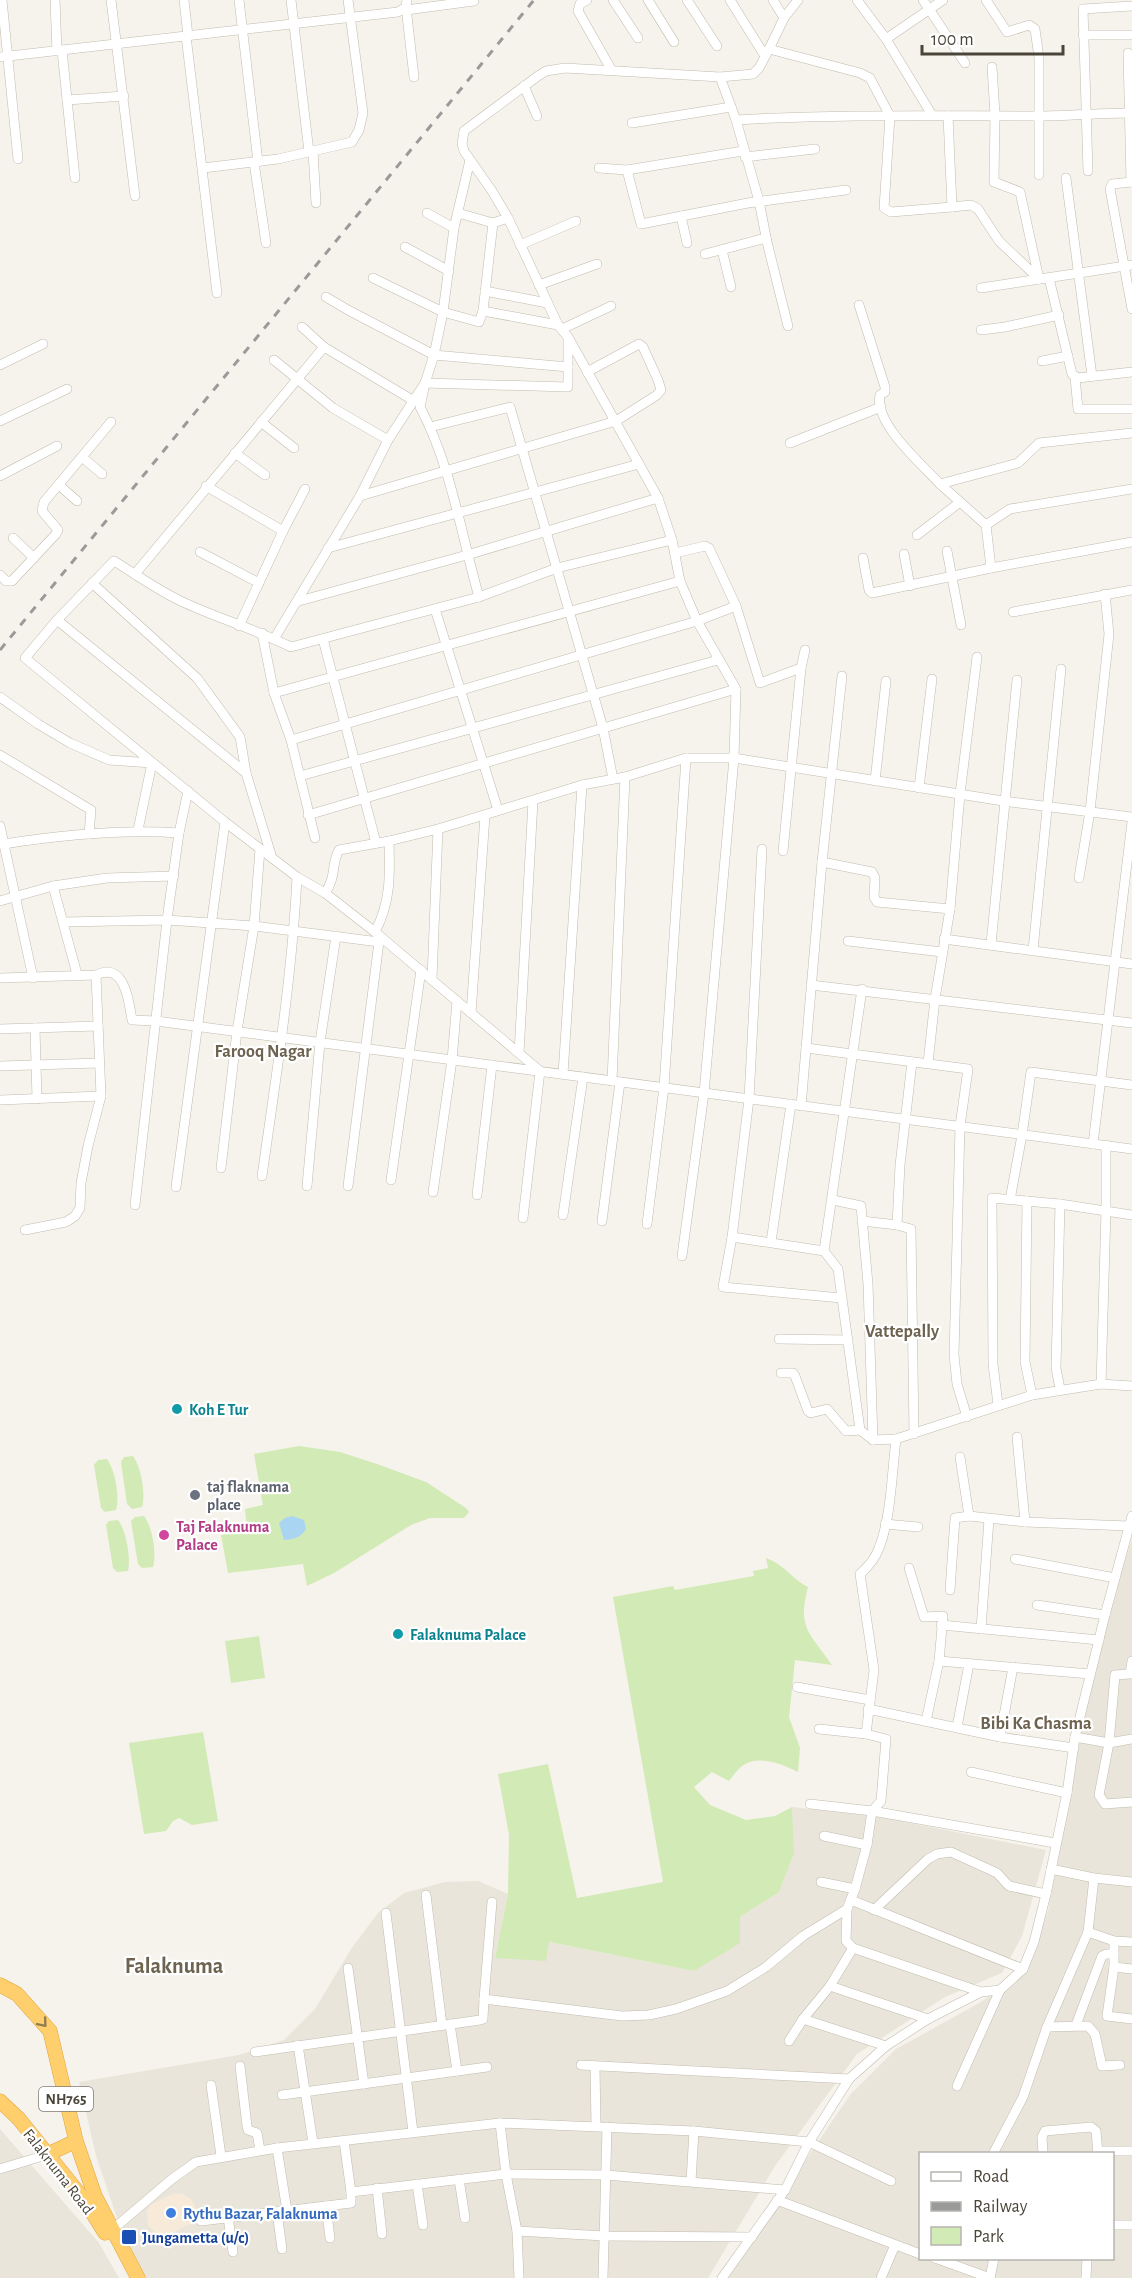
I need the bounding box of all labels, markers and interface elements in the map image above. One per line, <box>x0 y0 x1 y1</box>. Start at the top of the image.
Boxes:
scale bar <box>922 18 1063 56</box>
text: 100 m <box>931 31 974 49</box>
district label: Farooq Nagar <box>215 1043 312 1061</box>
district label: Vattepally <box>865 1323 940 1341</box>
marker: Koh E Tur <box>170 1402 184 1416</box>
place label: Koh E Tur <box>189 1402 249 1418</box>
place label: taj flaknama place <box>207 1479 289 1513</box>
marker: taj flaknama place <box>188 1488 202 1502</box>
place label: Taj Falaknuma Palace <box>176 1519 270 1553</box>
marker: Taj Falaknuma Palace <box>157 1528 171 1542</box>
marker: Falaknuma Palace <box>391 1627 405 1641</box>
place label: Falaknuma Palace <box>410 1627 526 1643</box>
district label: Bibi Ka Chasma <box>980 1715 1092 1733</box>
district label: Falaknuma <box>125 1955 224 1977</box>
one-way arrow <box>36 2016 47 2027</box>
road number: NH765 <box>39 2087 93 2111</box>
street label: Falaknuma Road <box>20 2126 96 2217</box>
legend <box>919 2152 1114 2260</box>
text: Road <box>973 2168 1009 2186</box>
text: Railway <box>973 2198 1028 2216</box>
marker: Rythu Bazar, Falaknuma <box>164 2206 178 2220</box>
place label: Rythu Bazar, Falaknuma <box>183 2206 338 2223</box>
marker: Jungametta (u/c) <box>120 2228 138 2246</box>
text: Park <box>973 2228 1005 2246</box>
place label: Jungametta (u/c) <box>142 2230 249 2246</box>

